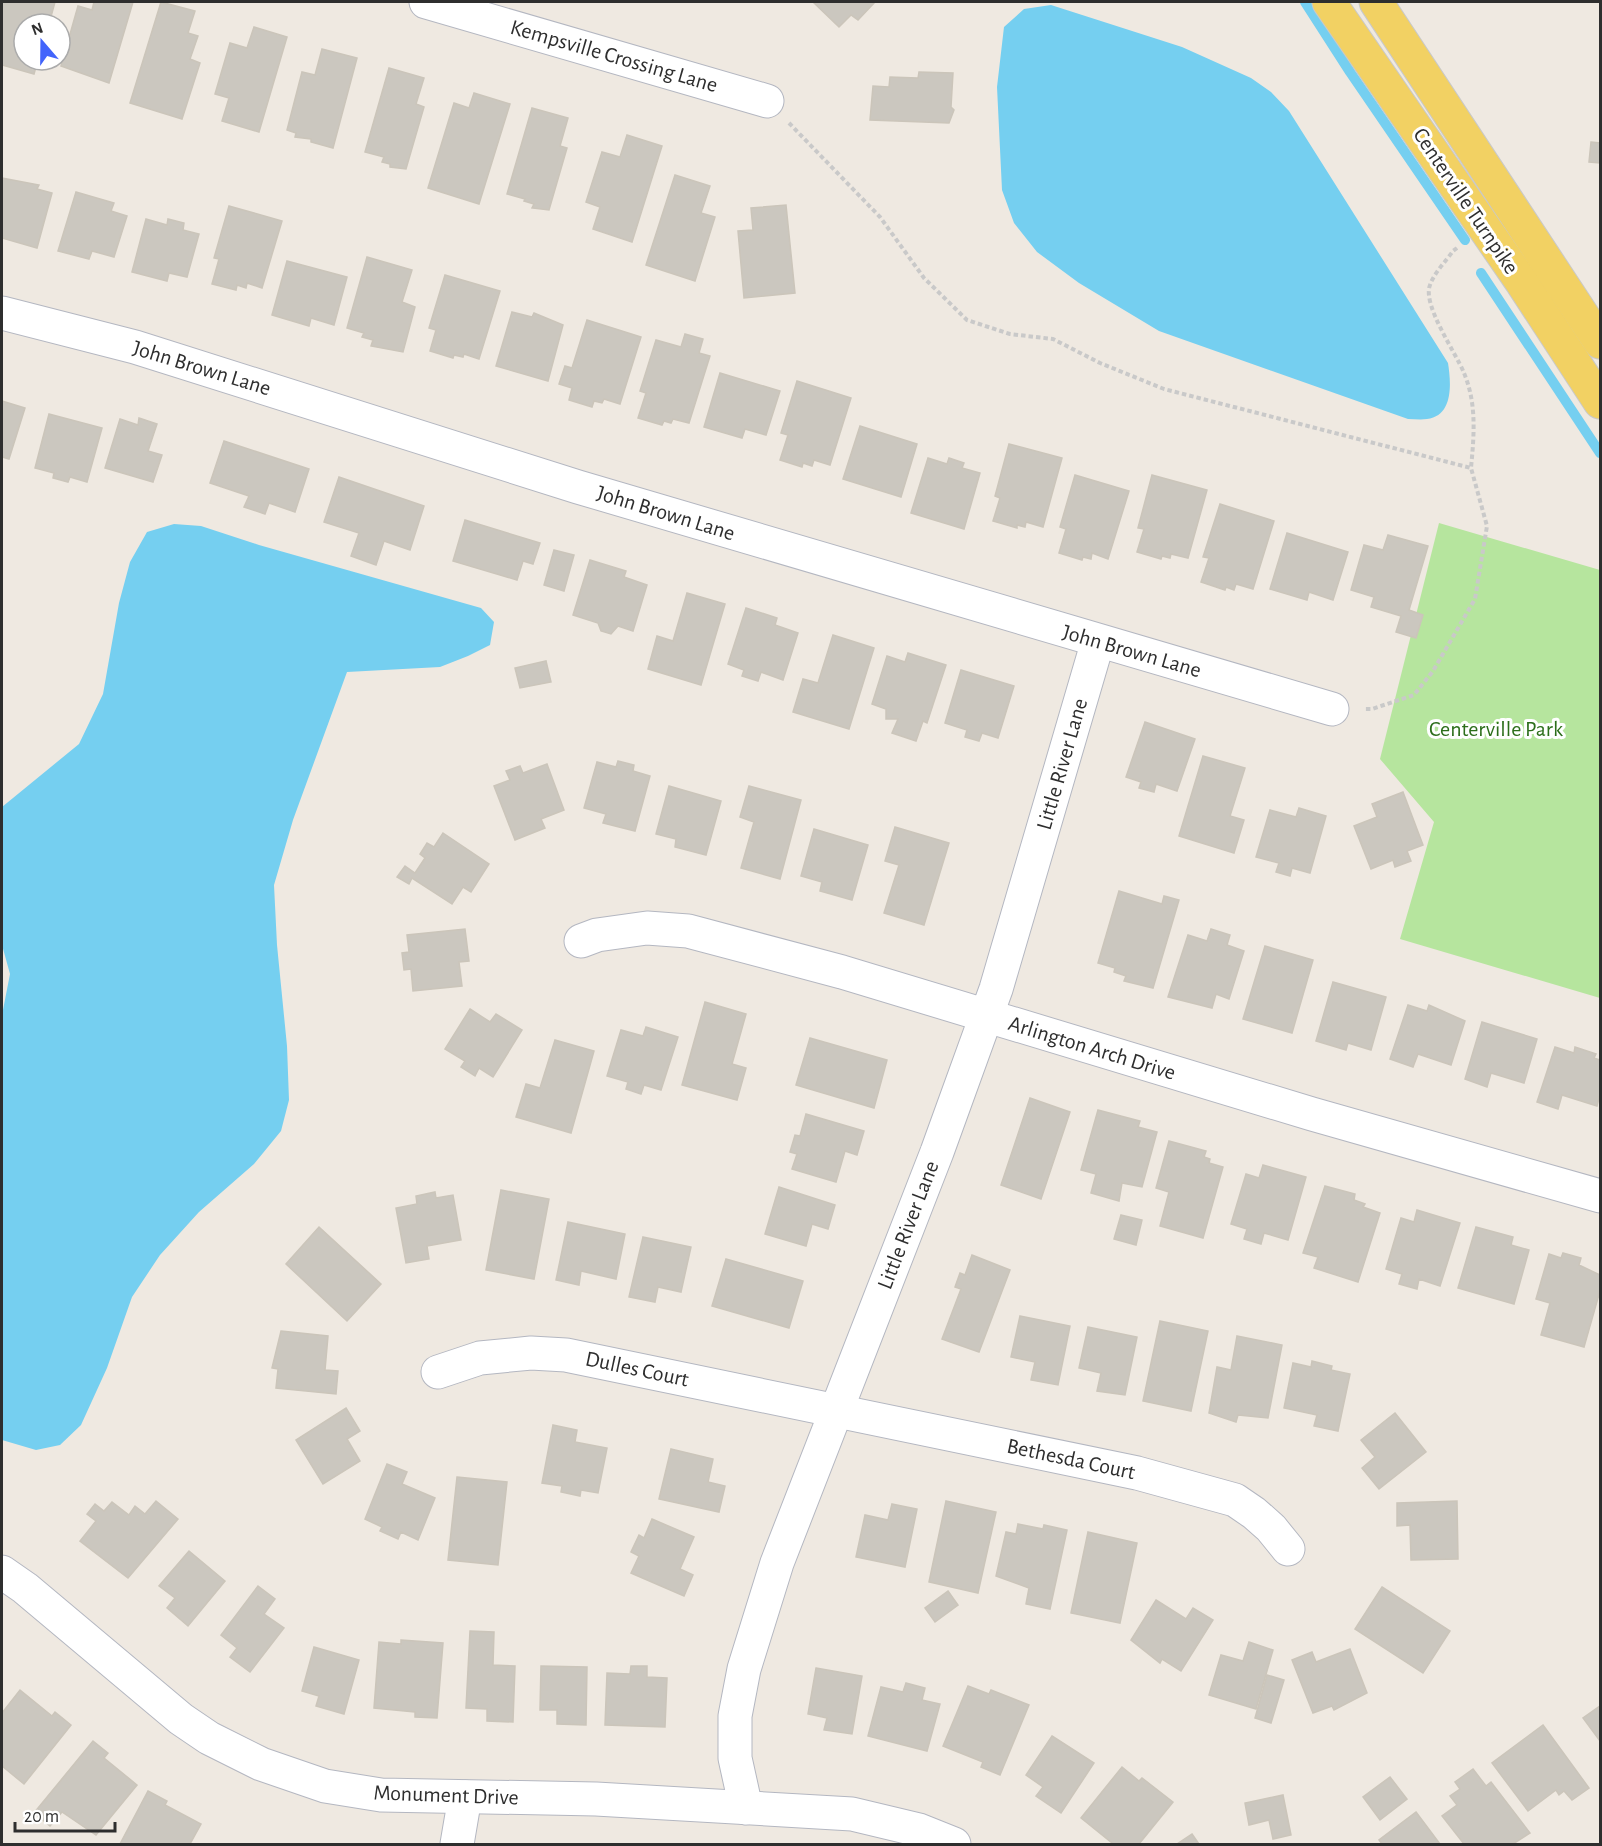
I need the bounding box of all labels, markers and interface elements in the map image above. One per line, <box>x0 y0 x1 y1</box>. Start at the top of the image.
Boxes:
north arrow <box>12 12 72 72</box>
street label: Kempsville Crossing Lane <box>508 16 720 96</box>
text: N <box>29 19 45 38</box>
street label: Centerville Turnpike <box>1409 124 1523 278</box>
street label: John Brown Lane <box>130 337 274 399</box>
street label: John Brown Lane <box>594 482 738 544</box>
street label: John Brown Lane <box>1060 621 1204 681</box>
street label: Little River Lane <box>1033 696 1091 832</box>
park label: Centerville Park <box>1429 718 1563 740</box>
street label: Arlington Arch Drive <box>1006 1012 1178 1084</box>
street label: Little River Lane <box>873 1158 943 1292</box>
street label: Dulles Court <box>583 1347 691 1391</box>
street label: Bethesda Court <box>1005 1435 1137 1483</box>
street label: Monument Drive <box>373 1781 519 1809</box>
scale bar <box>15 1795 116 1833</box>
text: 20 m <box>24 1808 59 1826</box>

